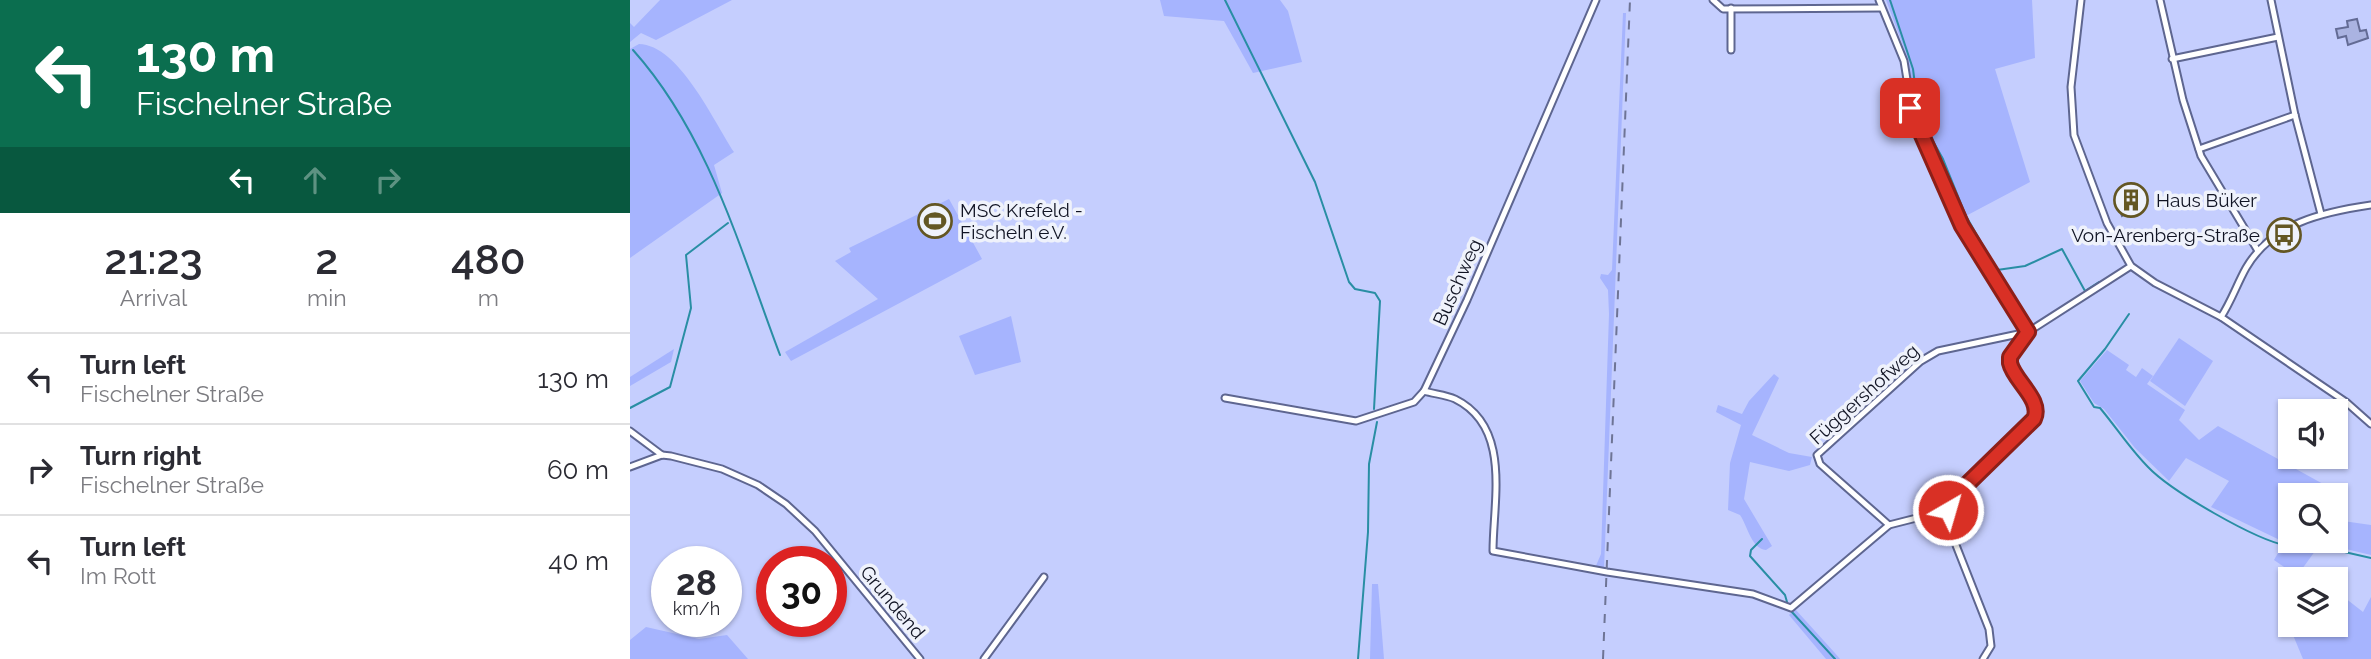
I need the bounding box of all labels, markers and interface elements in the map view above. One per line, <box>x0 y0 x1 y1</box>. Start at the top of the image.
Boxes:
text: 130 m <box>136 26 275 83</box>
icon: left <box>21 28 112 119</box>
pin <box>1880 78 1940 138</box>
text: Fischelner Straße <box>136 85 392 122</box>
icon: arrive <box>1891 89 1929 127</box>
icon: left <box>223 161 261 199</box>
icon: ahead <box>296 161 334 199</box>
icon: right <box>369 161 407 199</box>
building icon: Haus Büker <box>2112 181 2150 219</box>
place label: Haus Büker <box>2156 189 2257 211</box>
place label: MSC Krefeld - Fischeln e.V. <box>960 199 1083 243</box>
sports icon: MSC Krefeld - Fischeln e.V. <box>916 202 954 240</box>
bus stop icon: Von-Arenberg-Straße <box>2265 216 2303 254</box>
place label: Von-Arenberg-Straße <box>2071 224 2260 246</box>
text: 21:23 <box>104 235 203 284</box>
text: 2 <box>315 235 338 284</box>
text: 480 <box>451 235 526 284</box>
street label: Buschweg <box>1428 235 1486 329</box>
text: Arrival <box>120 284 187 311</box>
text: min <box>307 284 347 311</box>
text: m <box>478 284 499 311</box>
street label: Függershofweg <box>1805 339 1923 449</box>
text: Turn left <box>80 350 186 380</box>
icon: left <box>21 360 59 398</box>
text: 130 m <box>538 364 609 394</box>
text: Fischelner Straße <box>80 380 264 407</box>
map controls <box>2278 399 2348 637</box>
button: sound <box>2278 399 2348 469</box>
text: Turn right <box>80 441 201 471</box>
icon: right <box>21 451 59 489</box>
text: 60 m <box>547 455 609 485</box>
text: Fischelner Straße <box>80 471 264 498</box>
position arrow <box>1911 473 1985 547</box>
button: search <box>2278 483 2348 553</box>
text: Turn left <box>80 532 186 562</box>
icon: left <box>21 542 59 580</box>
text: 40 m <box>548 546 609 576</box>
speed limit sign: 30 <box>756 546 847 637</box>
street label: Grundend <box>856 561 930 643</box>
text: Im Rott <box>80 562 156 589</box>
text: 28 <box>676 562 717 603</box>
button: layers <box>2278 567 2348 637</box>
text: km/h <box>673 598 720 619</box>

